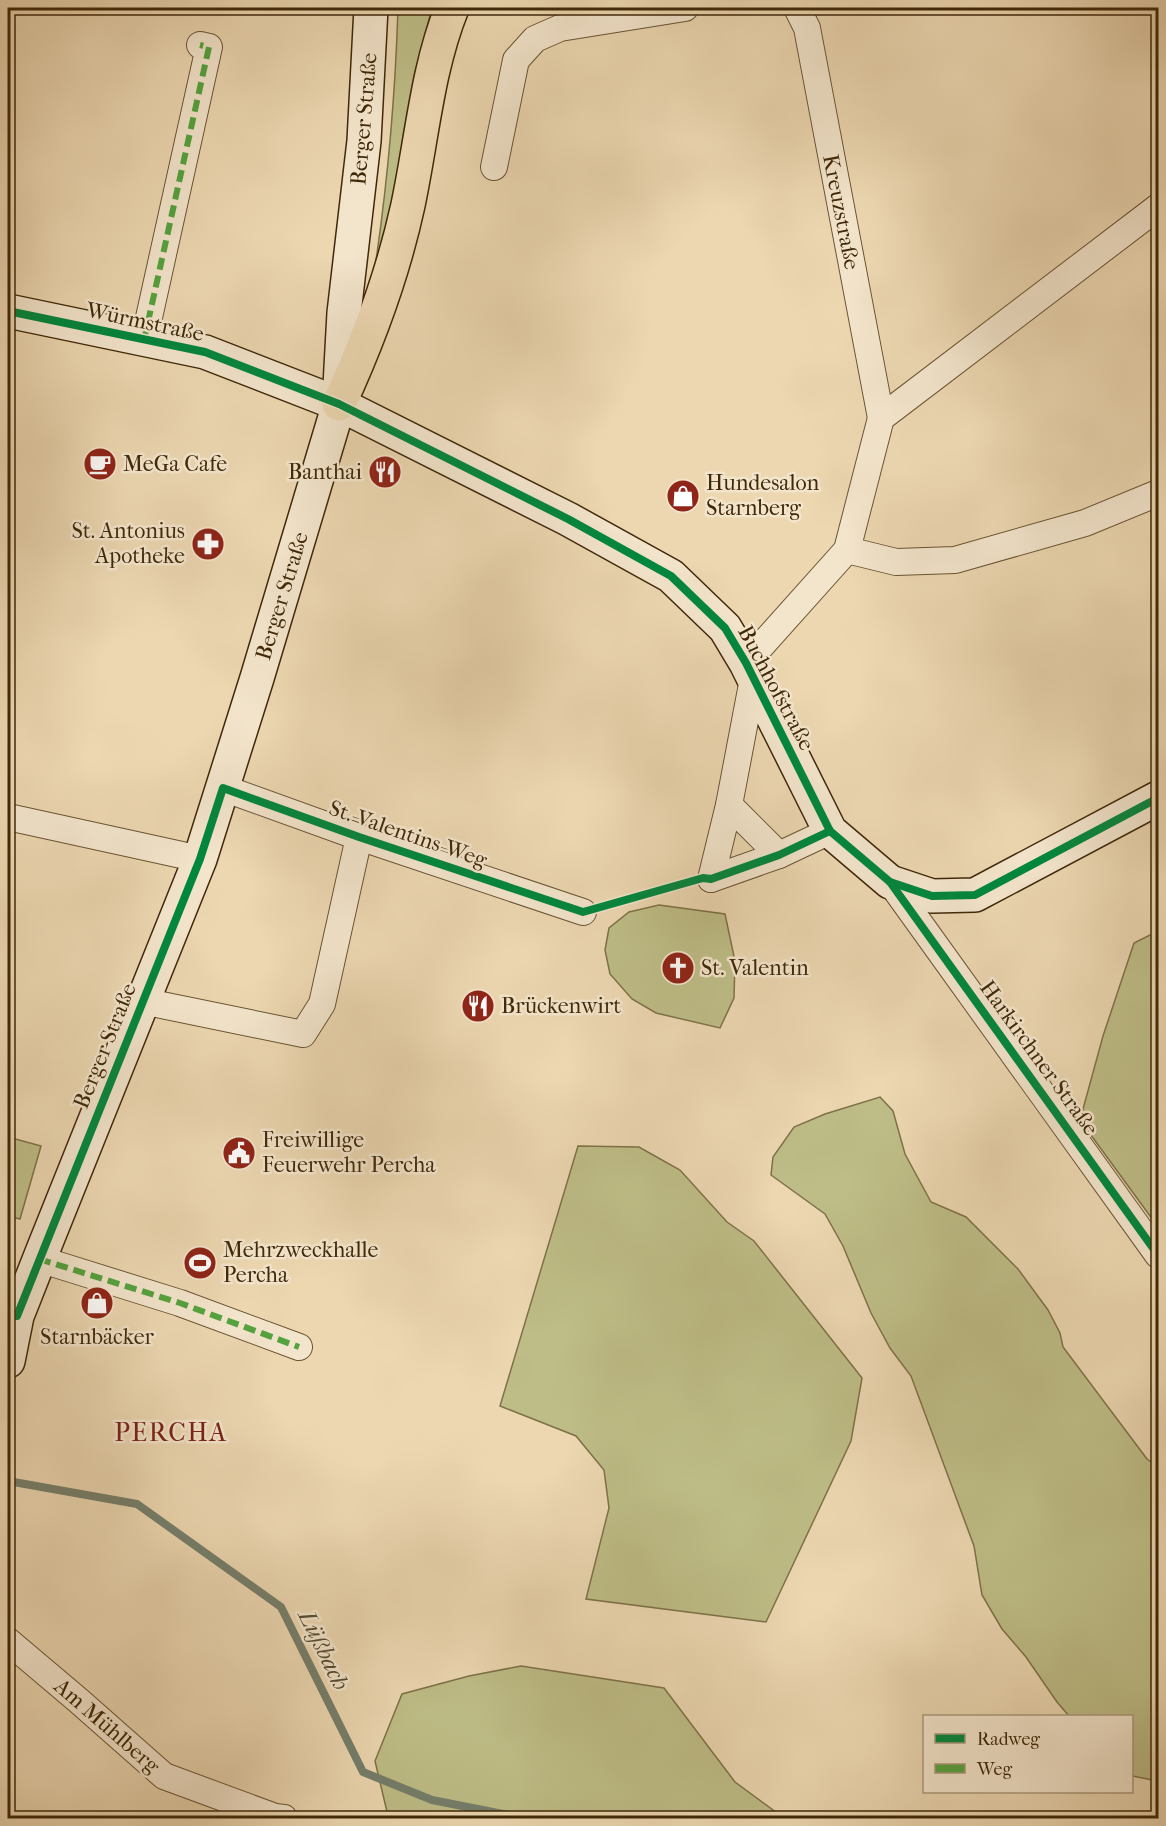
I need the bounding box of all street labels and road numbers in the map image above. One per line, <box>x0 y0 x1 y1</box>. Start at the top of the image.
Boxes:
street label: Berger Straße <box>345 52 383 186</box>
street label: Kreuzstraße <box>817 152 865 272</box>
street label: Würmstraße <box>83 297 206 347</box>
street label: Berger Straße <box>250 529 314 663</box>
street label: Buchhofstraße <box>732 621 820 755</box>
street label: St.-Valentins-Weg <box>326 795 491 873</box>
street label: Harkirchner Straße <box>974 975 1104 1141</box>
street label: Berger Straße <box>68 979 142 1112</box>
street label: Am Mühlberg <box>48 1672 165 1779</box>

